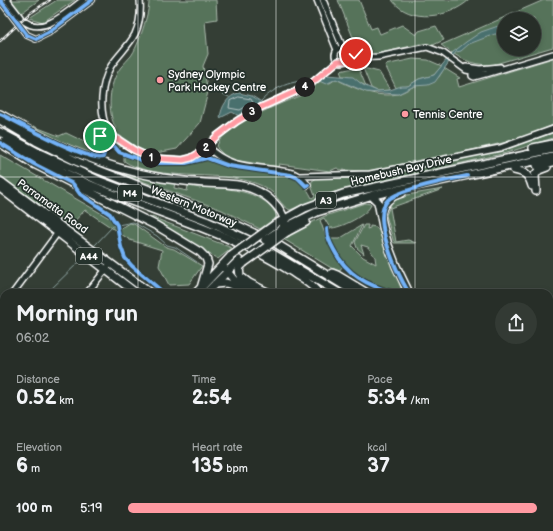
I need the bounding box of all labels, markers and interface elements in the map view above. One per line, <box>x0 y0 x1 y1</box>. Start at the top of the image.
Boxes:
map controls <box>497 12 541 56</box>
button: layers <box>497 12 541 56</box>
pin <box>339 37 373 71</box>
icon: check <box>345 43 367 65</box>
place label: Sydney Olympic Park Hockey Centre <box>168 68 267 94</box>
marker: Sydney Olympic Park Hockey Centre <box>155 75 165 85</box>
pin: 4 <box>295 77 315 97</box>
text: 4 <box>302 80 308 93</box>
pin: 3 <box>242 102 262 122</box>
text: 3 <box>249 105 255 118</box>
place label: Tennis Centre <box>413 108 483 121</box>
marker: Tennis Centre <box>400 109 410 119</box>
pin <box>83 119 117 153</box>
icon: arrive <box>89 125 111 147</box>
pin: 2 <box>196 138 216 158</box>
text: 2 <box>203 141 209 154</box>
pin: 1 <box>141 148 161 168</box>
text: 1 <box>149 151 153 164</box>
street label: Homebush Bay Drive <box>349 152 453 188</box>
street label: Parramatta Road <box>15 176 91 236</box>
street label: Western Motorway <box>149 183 239 230</box>
road number: M4 <box>118 185 142 201</box>
road number: A3 <box>316 192 336 208</box>
road number: A44 <box>76 248 102 264</box>
text: Morning run <box>16 301 138 328</box>
button: share <box>495 302 537 344</box>
text: 06:02 <box>16 330 50 346</box>
text: Distance <box>16 373 60 386</box>
text: Time <box>192 373 216 386</box>
text: Pace <box>367 373 392 386</box>
text: 0.52 <box>16 386 56 410</box>
text: 2:54 <box>192 386 232 410</box>
text: 5:34 <box>367 386 407 410</box>
text: km <box>56 394 74 407</box>
text: /km <box>407 394 430 407</box>
text: Elevation <box>16 441 62 454</box>
text: Heart rate <box>192 441 242 454</box>
text: kcal <box>367 441 387 454</box>
text: 6 <box>16 454 28 478</box>
text: 135 <box>192 454 223 478</box>
text: 37 <box>367 454 390 478</box>
text: m <box>28 462 40 475</box>
text: bpm <box>223 462 248 475</box>
text: 100 m <box>16 500 52 516</box>
text: 5:19 <box>80 500 103 516</box>

